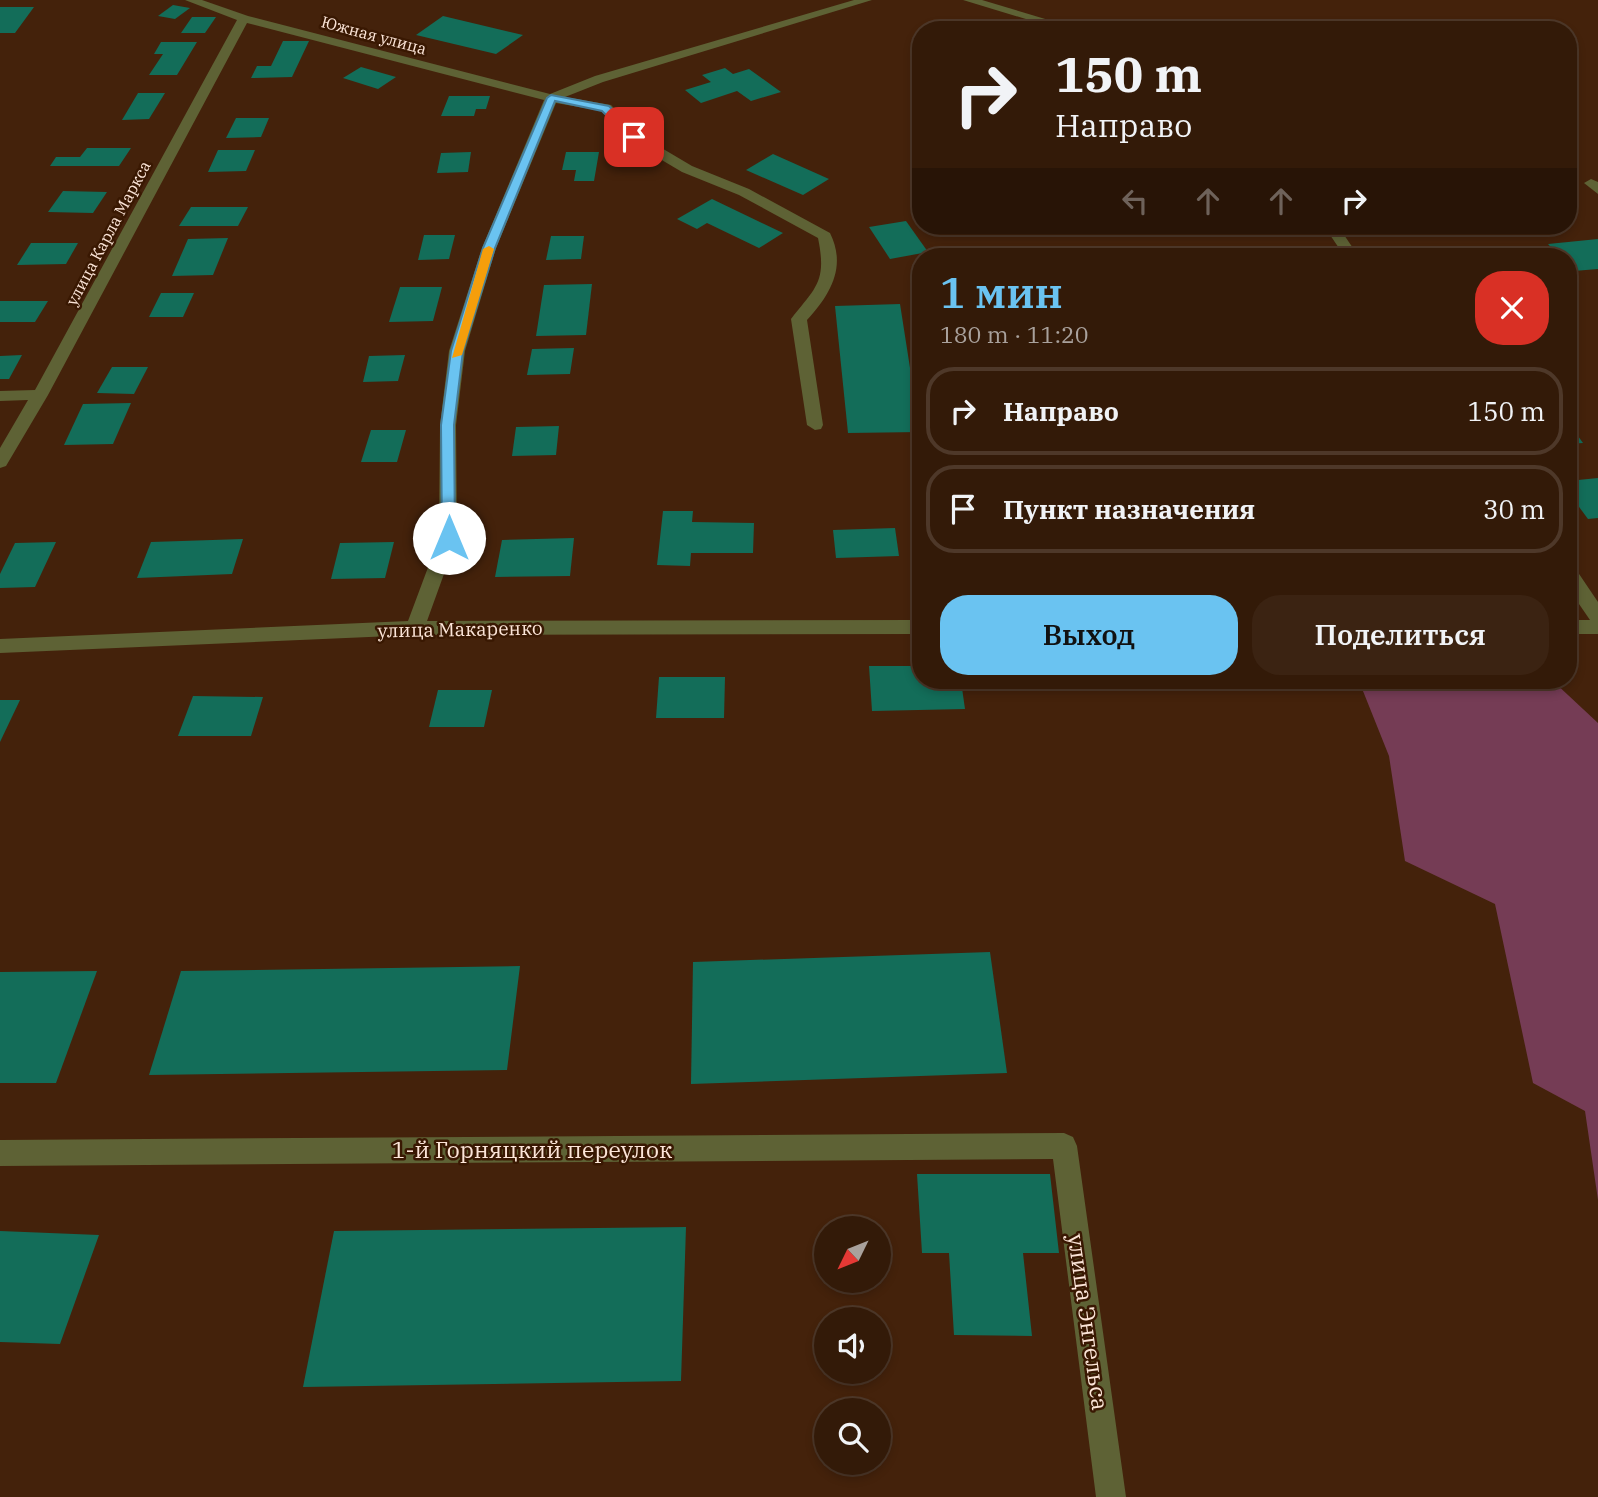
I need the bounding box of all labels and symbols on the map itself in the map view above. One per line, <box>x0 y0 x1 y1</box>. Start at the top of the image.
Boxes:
street label: Южная улица <box>319 11 429 59</box>
pin <box>604 107 664 167</box>
street label: улица Карла Маркса <box>61 157 155 309</box>
position arrow <box>412 501 486 575</box>
street label: улица Макаренко <box>377 616 543 642</box>
street label: 1-й Горняцкий переулок <box>392 1134 673 1164</box>
north arrow <box>814 1216 891 1293</box>
street label: улица Энгельса <box>1062 1232 1116 1412</box>

